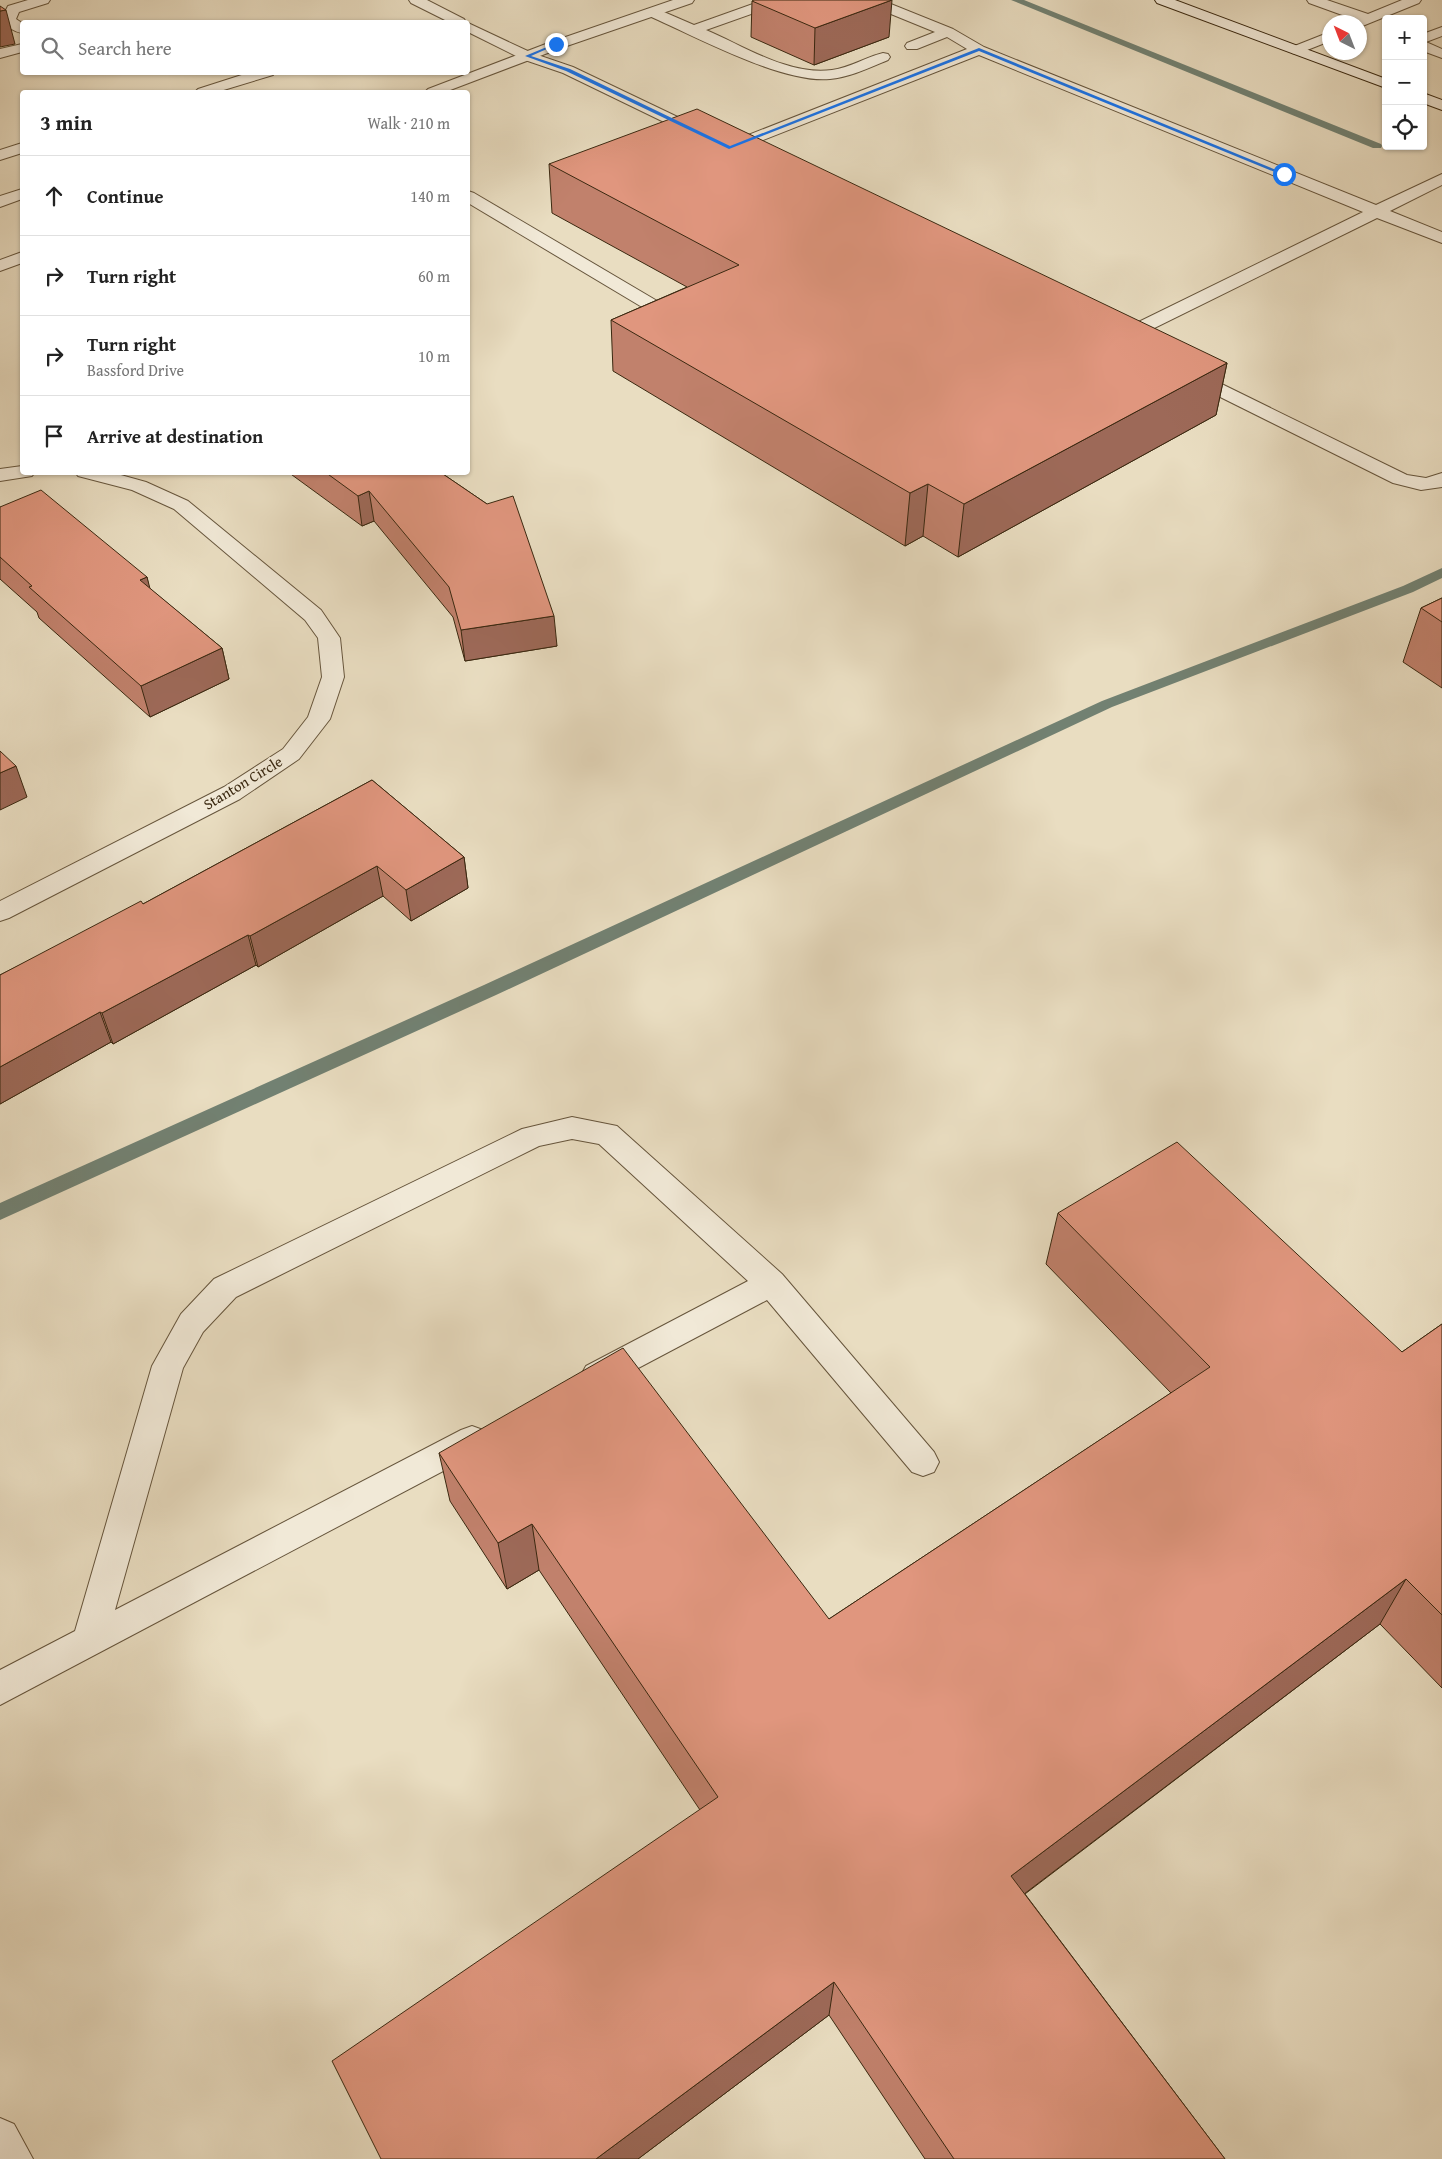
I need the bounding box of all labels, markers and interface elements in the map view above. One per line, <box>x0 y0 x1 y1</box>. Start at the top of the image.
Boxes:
north arrow <box>1322 15 1367 60</box>
map controls <box>1382 15 1427 150</box>
button: + <box>1382 15 1427 60</box>
search box <box>20 20 470 75</box>
route end <box>545 33 568 56</box>
icon: search <box>38 34 66 62</box>
text: Search here <box>78 34 172 62</box>
button: − <box>1382 60 1427 105</box>
button: locate <box>1382 105 1427 150</box>
text: 3 min <box>40 107 92 138</box>
text: Walk · 210 m <box>367 111 450 135</box>
route start <box>1273 163 1296 186</box>
icon: ahead <box>40 182 68 210</box>
text: Continue <box>87 182 164 210</box>
text: 140 m <box>410 184 450 208</box>
icon: right <box>40 262 68 290</box>
text: Turn right <box>87 262 176 290</box>
text: 60 m <box>418 264 450 288</box>
text: Turn right <box>87 330 176 358</box>
icon: right <box>40 342 68 370</box>
text: 10 m <box>418 344 450 368</box>
text: Bassford Drive <box>87 358 184 382</box>
icon: arrive <box>40 422 68 450</box>
text: Arrive at destination <box>87 422 263 450</box>
street label: Stanton Circle <box>199 751 286 814</box>

